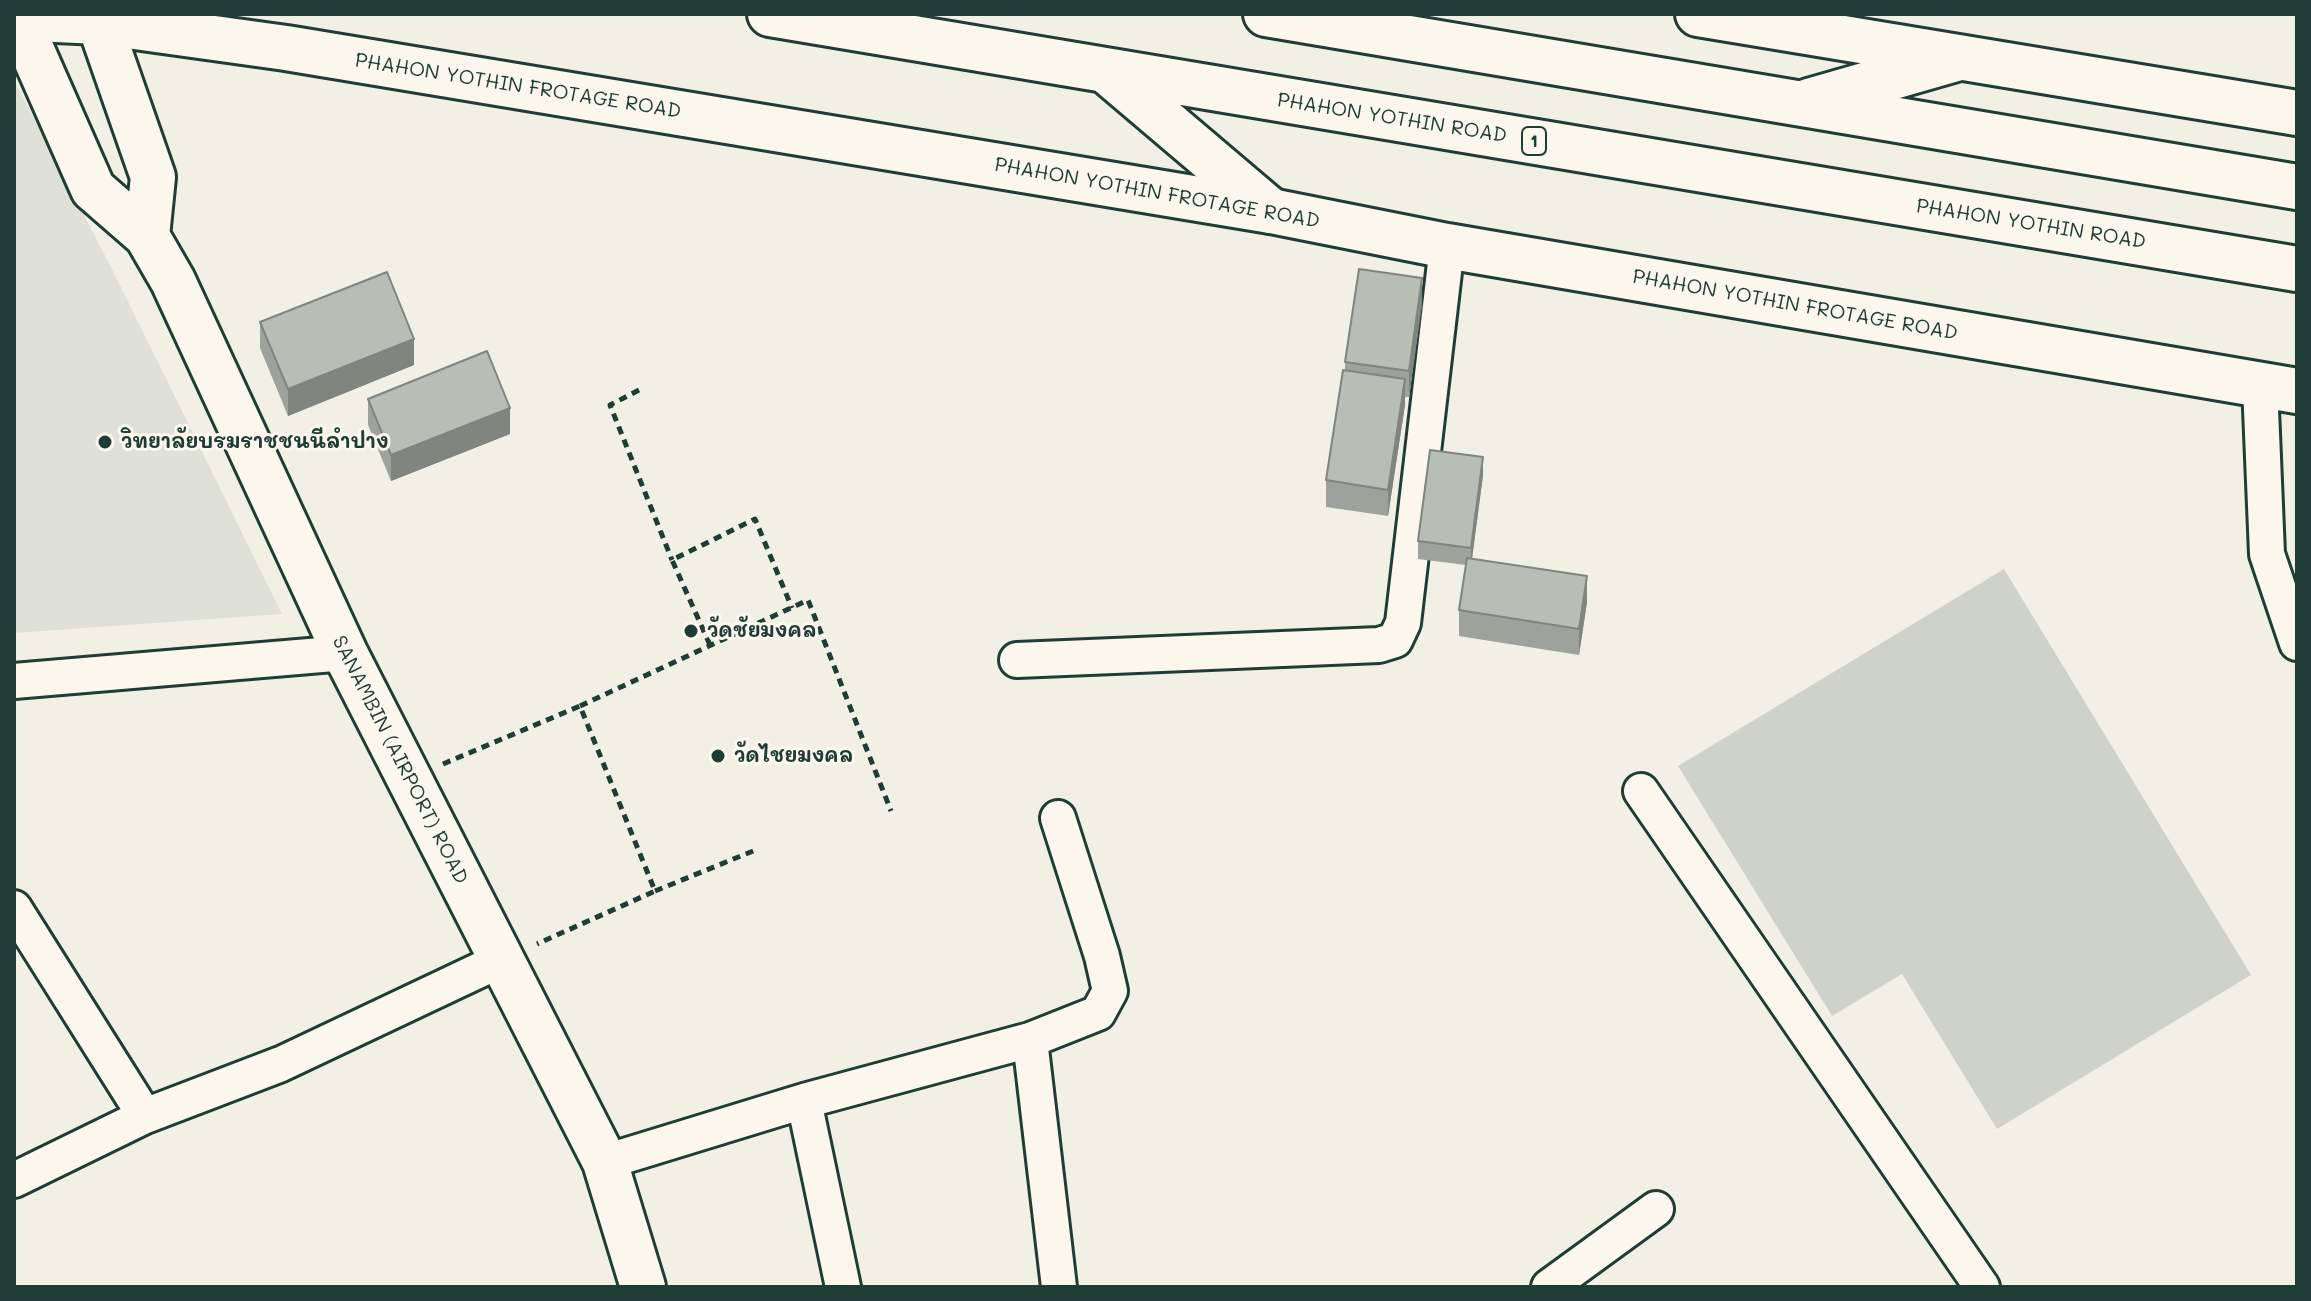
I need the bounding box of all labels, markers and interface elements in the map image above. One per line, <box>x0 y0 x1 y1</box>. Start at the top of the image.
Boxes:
street label: PHAHON YOTHIN FROTAGE ROAD <box>353 48 683 124</box>
street label: PHAHON YOTHIN ROAD <box>1276 88 1508 148</box>
road number: 1 <box>1522 127 1546 155</box>
street label: PHAHON YOTHIN FROTAGE ROAD <box>993 153 1321 233</box>
street label: PHAHON YOTHIN ROAD <box>1915 194 2147 254</box>
street label: PHAHON YOTHIN FROTAGE ROAD <box>1631 265 1959 345</box>
place label: วิทยาลัยบรมราชชนนีลำปาง <box>121 430 389 454</box>
marker: วิทยาลัยบรมราชชนนีลำปาง <box>96 433 114 451</box>
place label: วัดชัยมงคล <box>707 619 816 643</box>
marker: วัดชัยมงคล <box>682 622 700 640</box>
street label: SANAMBIN (AIRPORT) ROAD <box>327 632 473 888</box>
place label: วัดไชยมงคล <box>734 744 853 768</box>
marker: วัดไชยมงคล <box>709 747 727 765</box>

